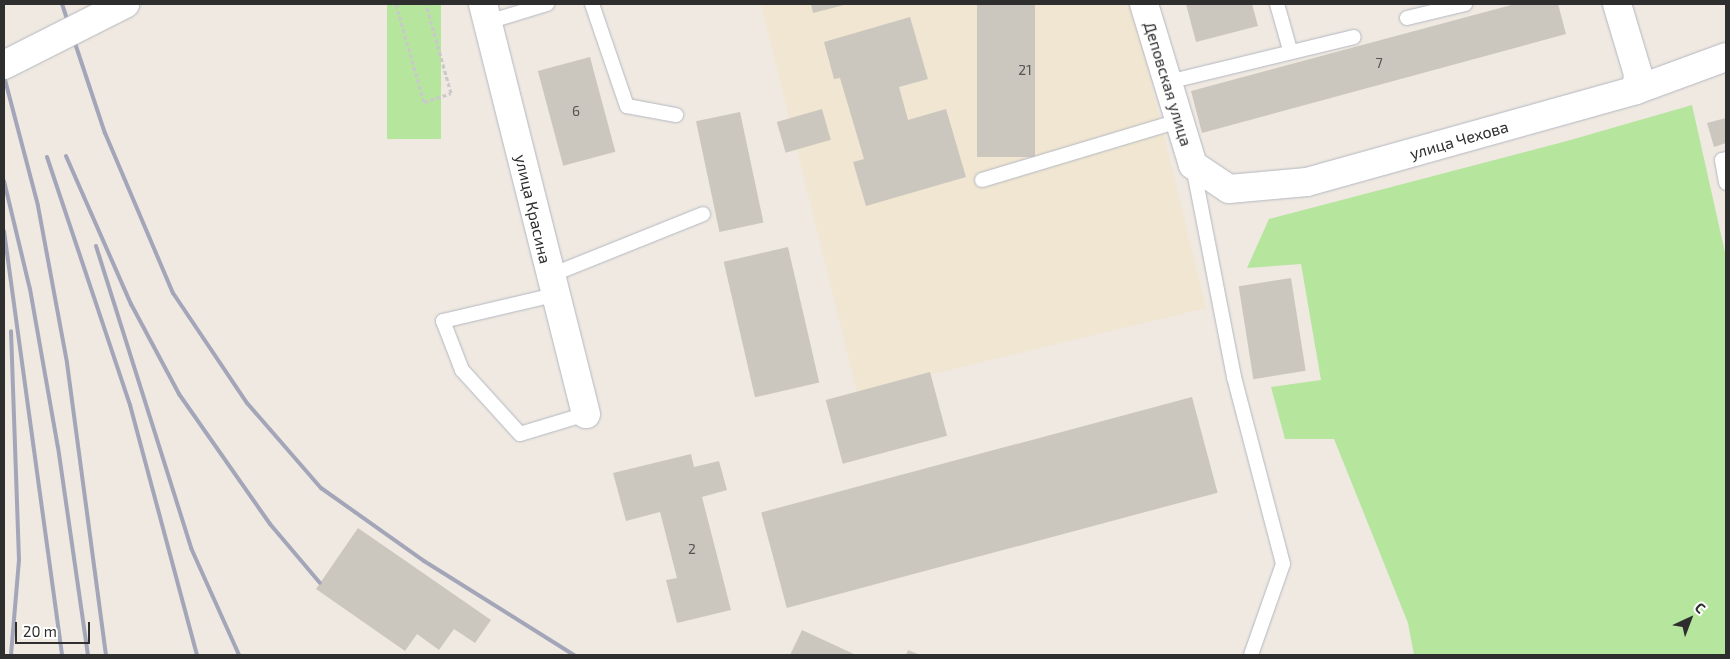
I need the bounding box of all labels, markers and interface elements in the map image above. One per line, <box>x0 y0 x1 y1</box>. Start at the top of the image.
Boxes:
street label: Деповская улица <box>1140 19 1196 149</box>
house number: 7 <box>1375 55 1383 71</box>
house number: 21 <box>1018 62 1032 78</box>
house number: 6 <box>572 103 580 119</box>
street label: улица Чехова <box>1407 117 1511 163</box>
street label: улица Красина <box>511 153 555 265</box>
house number: 2 <box>688 541 696 557</box>
north arrow <box>1665 594 1715 644</box>
text: С <box>1692 599 1709 617</box>
scale bar <box>18 612 92 644</box>
text: 20 m <box>23 622 57 640</box>

